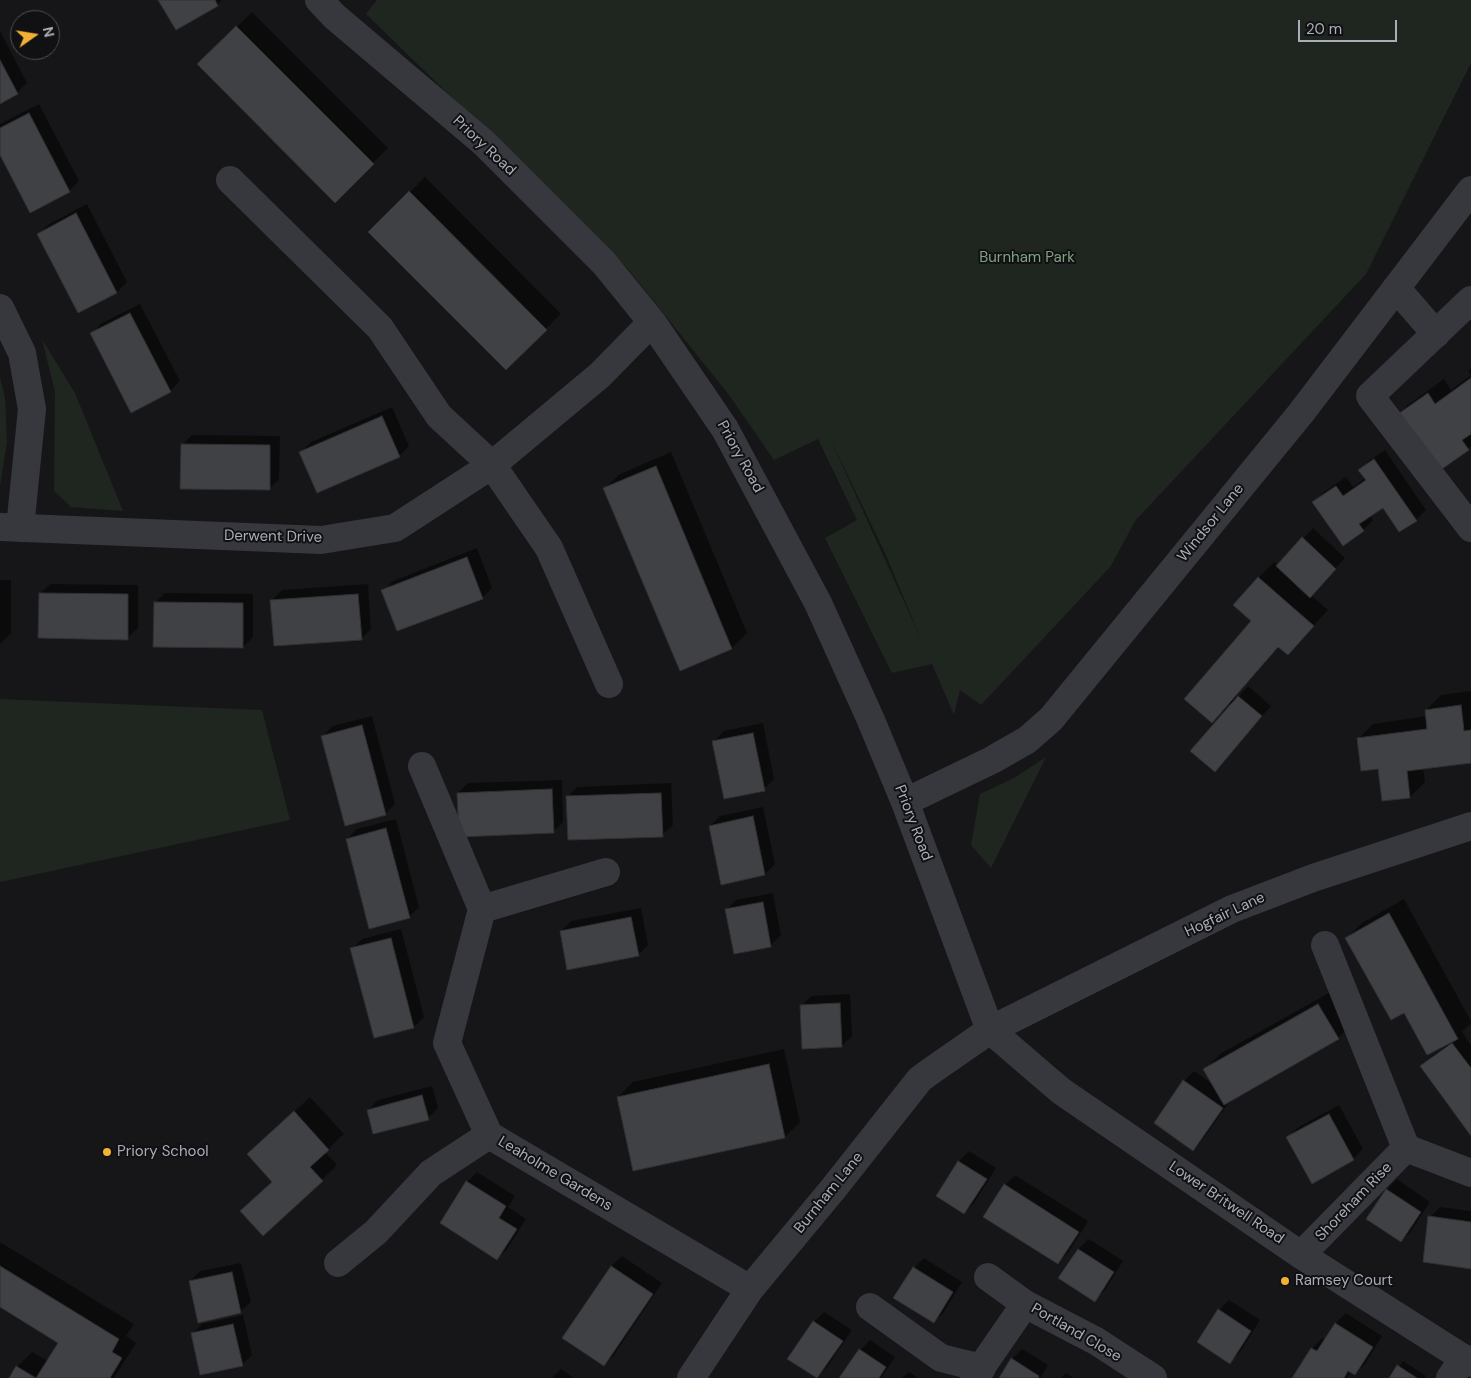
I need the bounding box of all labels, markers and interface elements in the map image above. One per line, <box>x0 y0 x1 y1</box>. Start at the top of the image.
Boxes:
north arrow <box>10 10 60 60</box>
scale bar <box>1301 10 1400 42</box>
text: 20 m <box>1306 19 1342 39</box>
text: N <box>39 25 59 39</box>
street label: Priory Road <box>449 112 519 180</box>
park label: Burnham Park <box>979 249 1075 267</box>
street label: Priory Road <box>713 418 767 496</box>
street label: Windsor Lane <box>1174 480 1248 566</box>
street label: Derwent Drive <box>224 527 322 547</box>
street label: Priory Road <box>890 783 936 863</box>
street label: Hogfair Lane <box>1182 889 1268 941</box>
street label: Leaholme Gardens <box>495 1133 615 1215</box>
place label: Priory School <box>117 1143 209 1161</box>
marker: Priory School <box>101 1146 113 1158</box>
street label: Burnham Lane <box>791 1149 867 1237</box>
street label: Lower Britwell Road <box>1165 1158 1287 1248</box>
street label: Shoreham Rise <box>1312 1159 1396 1245</box>
place label: Ramsey Court <box>1295 1272 1393 1290</box>
marker: Ramsey Court <box>1279 1275 1291 1287</box>
street label: Portland Close <box>1028 1300 1124 1366</box>

